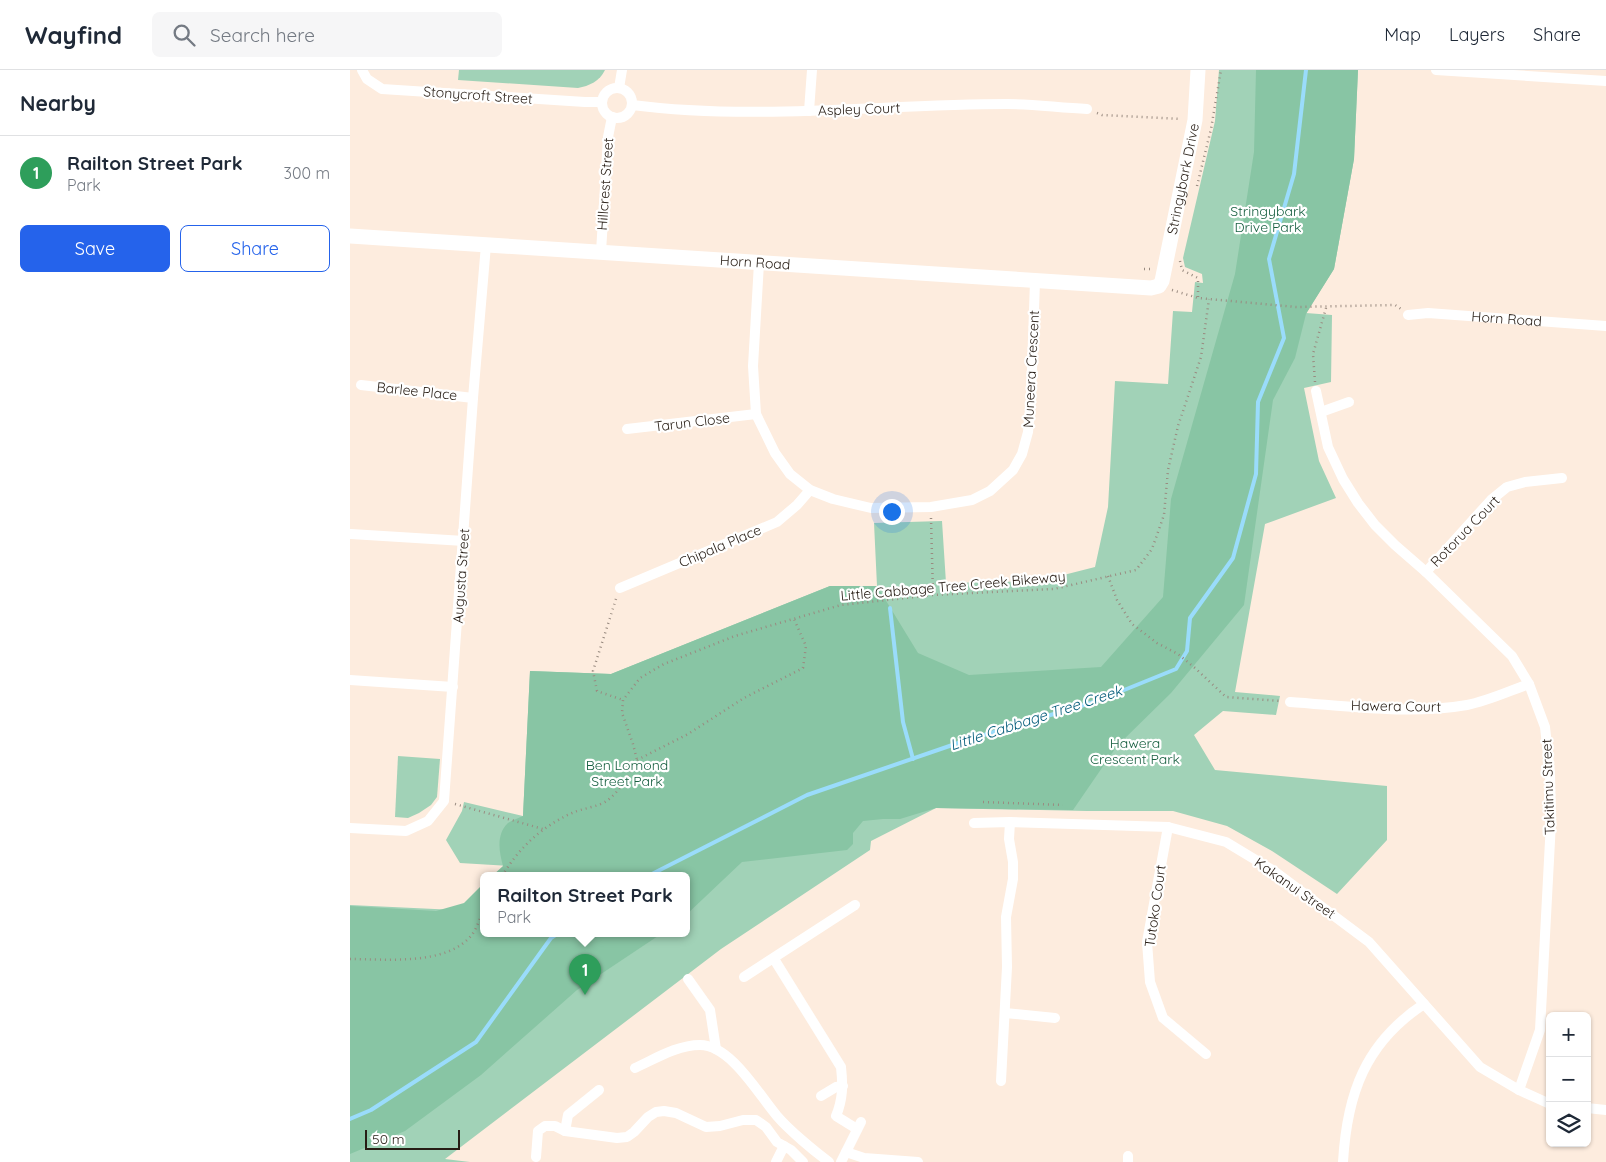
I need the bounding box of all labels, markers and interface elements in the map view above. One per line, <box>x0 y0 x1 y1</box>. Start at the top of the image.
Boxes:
search box <box>152 12 502 57</box>
text: Wayfind <box>25 20 122 50</box>
icon: search <box>170 21 198 49</box>
text: Search here <box>210 23 315 47</box>
text: Map <box>1384 23 1421 46</box>
text: Layers <box>1449 23 1505 46</box>
text: Share <box>1533 23 1581 46</box>
street label: Stonycroft Street <box>423 82 534 108</box>
text: Nearby <box>20 90 96 116</box>
street label: Aspley Court <box>817 99 901 119</box>
street label: Stringybark Drive <box>1163 122 1203 236</box>
street label: Hillcrest Street <box>593 137 617 231</box>
text: Railton Street Park <box>67 151 243 175</box>
text: 1 <box>33 163 39 183</box>
text: 300 m <box>284 163 330 183</box>
text: Park <box>67 175 101 195</box>
park label: Stringybark Drive Park <box>1230 202 1306 236</box>
button: Save <box>20 225 170 272</box>
button: Share <box>180 225 330 272</box>
street label: Horn Road <box>719 251 791 274</box>
street label: Horn Road <box>1471 307 1543 330</box>
street label: Muneera Crescent <box>1019 310 1043 428</box>
street label: Barlee Place <box>376 378 458 404</box>
street label: Tarun Close <box>653 408 731 436</box>
street label: Rotorua Court <box>1426 491 1504 570</box>
your location <box>879 499 905 525</box>
street label: Chipala Place <box>676 521 764 571</box>
street label: Augusta Street <box>449 528 473 624</box>
street label: Little Cabbage Tree Creek Bikeway <box>840 567 1066 605</box>
water label: Little Cabbage Tree Creek <box>947 680 1126 754</box>
street label: Hawera Court <box>1351 696 1441 716</box>
park label: Hawera Crescent Park <box>1090 734 1180 768</box>
street label: Takitimu Street <box>1537 738 1559 836</box>
park label: Ben Lomond Street Park <box>586 756 668 790</box>
street label: Kakanui Street <box>1251 853 1339 923</box>
street label: Tutoko Court <box>1140 863 1170 948</box>
popup <box>480 872 690 937</box>
text: Railton Street Park <box>497 883 673 907</box>
text: Park <box>497 907 531 927</box>
pin: 1 <box>569 954 601 995</box>
map controls <box>1546 1012 1591 1147</box>
button: + <box>1546 1012 1591 1057</box>
button: − <box>1546 1057 1591 1102</box>
button: layers <box>1546 1102 1591 1147</box>
scale bar <box>365 1127 460 1150</box>
text: 50 m <box>372 1130 405 1148</box>

